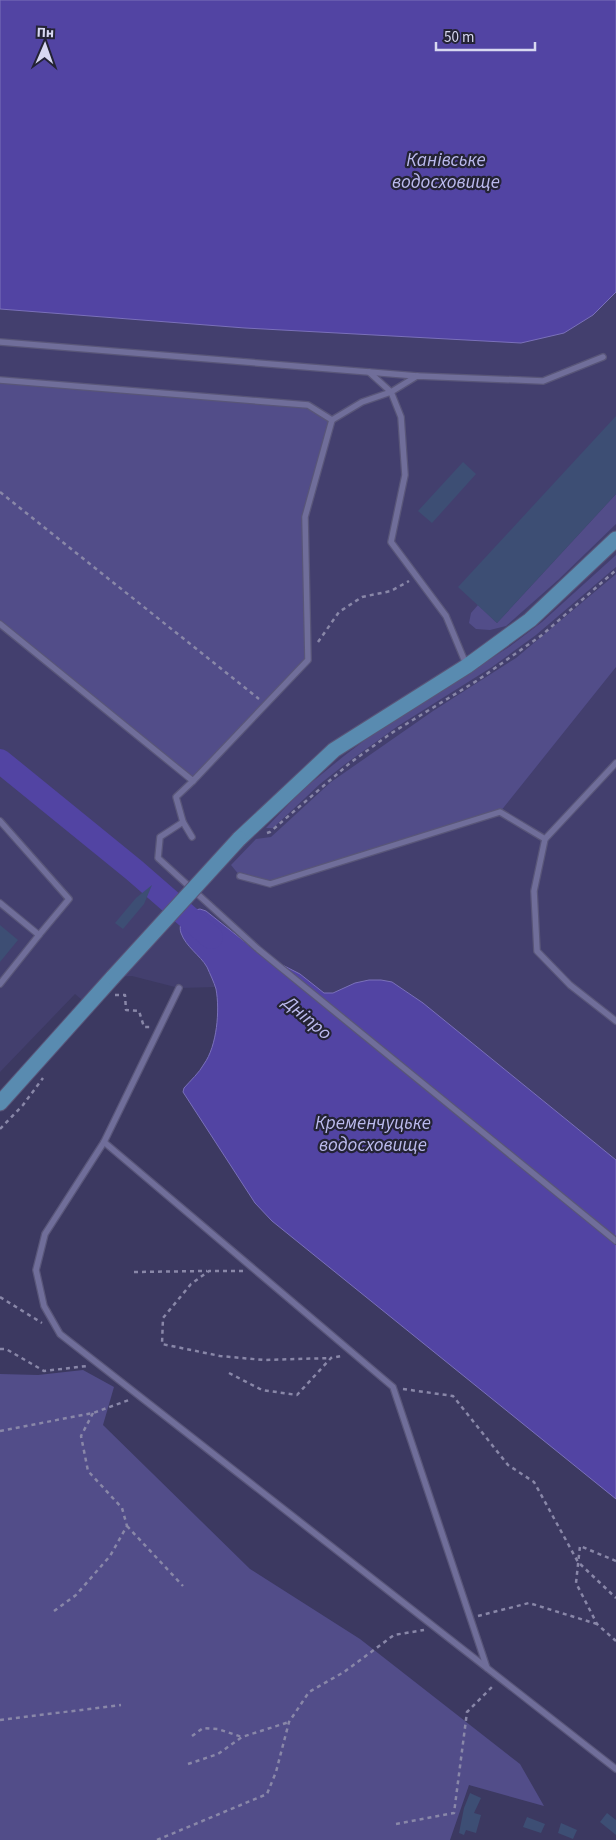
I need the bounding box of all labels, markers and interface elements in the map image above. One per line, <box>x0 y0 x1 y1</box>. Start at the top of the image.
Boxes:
north arrow <box>20 20 70 70</box>
scale bar <box>436 20 535 52</box>
text: Пн <box>36 23 54 43</box>
text: 50 m <box>444 27 474 48</box>
water label: Канівське водосховище <box>392 147 500 196</box>
water label: Дніпро <box>276 989 337 1047</box>
water label: Кременчуцьке водосховище <box>315 1110 431 1159</box>

